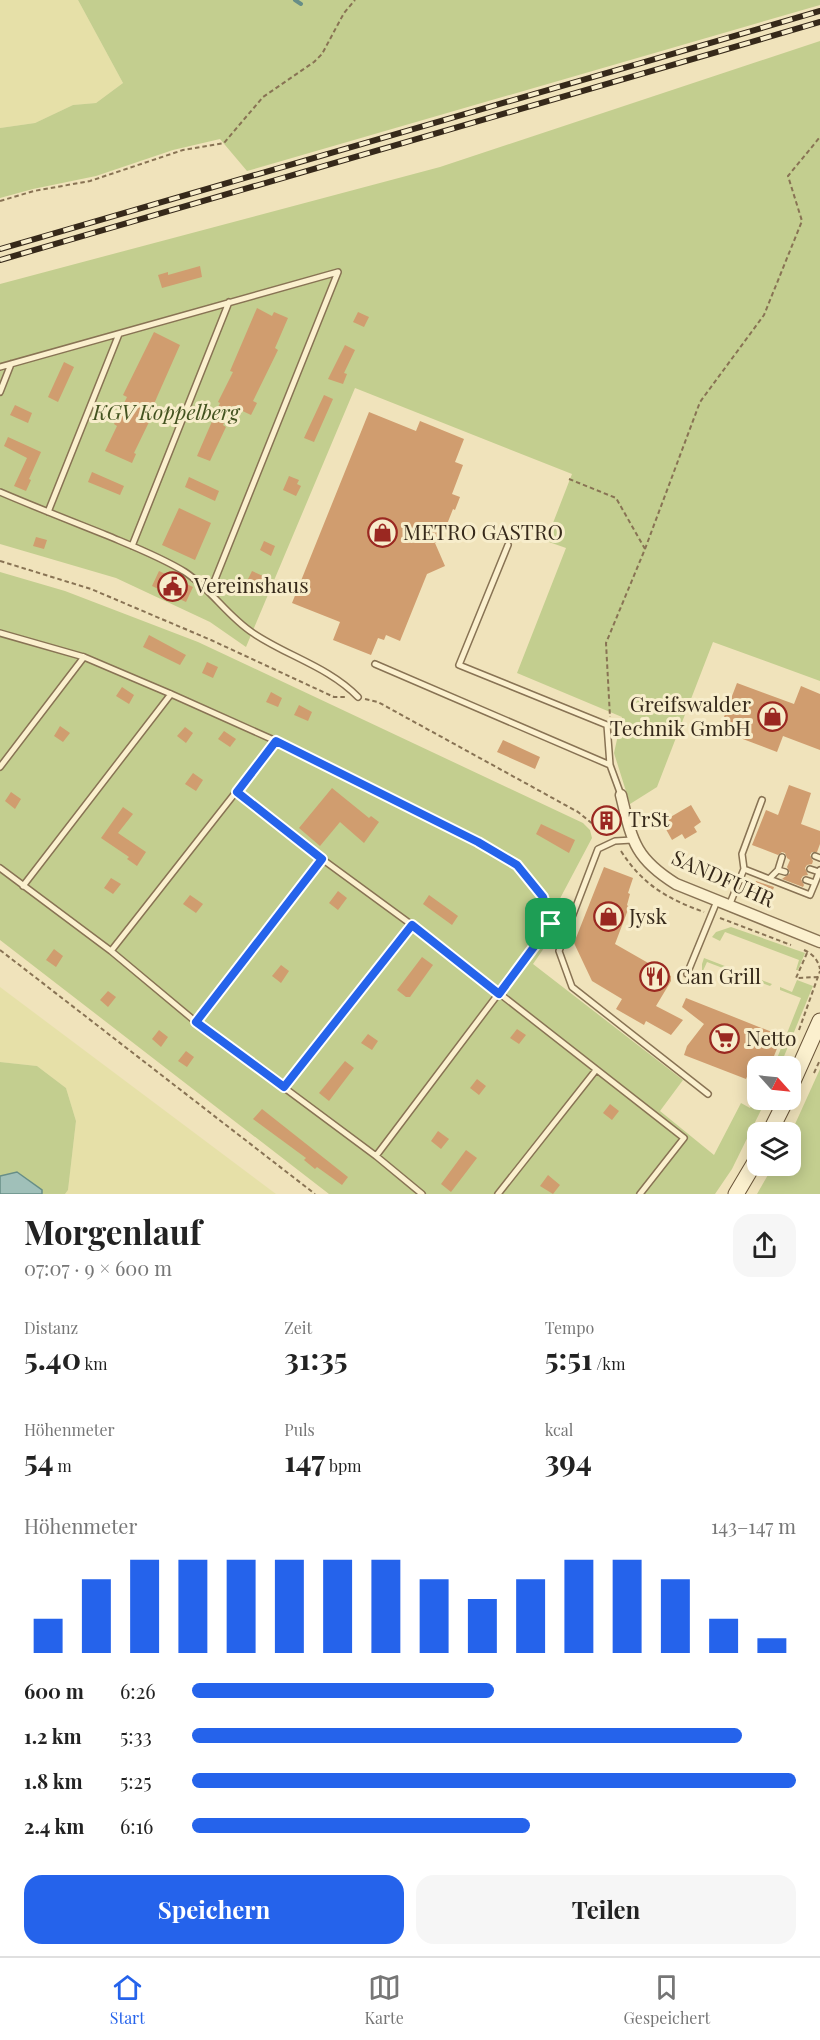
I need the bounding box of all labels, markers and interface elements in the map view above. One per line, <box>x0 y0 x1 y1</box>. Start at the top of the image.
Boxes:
park label: KGV Koppelberg <box>92 397 241 425</box>
shop icon: METRO GASTRO <box>366 517 398 549</box>
place label: METRO GASTRO <box>403 517 563 545</box>
public building icon: Vereinshaus <box>157 570 189 602</box>
place label: Vereinshaus <box>193 570 309 598</box>
place label: Greifswalder Technik GmbH <box>610 689 752 741</box>
shop icon: Greifswalder Technik GmbH <box>756 701 788 733</box>
building icon: TrSt <box>591 804 623 836</box>
place label: TrSt <box>628 804 670 832</box>
street label: SANDFUHR <box>668 842 780 912</box>
pin <box>525 898 576 949</box>
shop icon: Jysk <box>592 901 624 933</box>
place label: Jysk <box>628 901 667 929</box>
icon: arrive <box>534 907 567 940</box>
restaurant icon: Can Grill <box>639 961 671 993</box>
place label: Can Grill <box>676 961 761 989</box>
supermarket icon: Netto <box>709 1023 741 1055</box>
place label: Netto <box>746 1023 797 1051</box>
north arrow <box>747 1056 801 1110</box>
map controls <box>747 1056 801 1176</box>
button: layers <box>747 1122 801 1176</box>
text: Morgenlauf <box>24 1209 201 1253</box>
button: share <box>733 1214 796 1277</box>
text: 07:07 · 9 × 600 m <box>24 1254 172 1281</box>
text: Distanz <box>24 1317 78 1338</box>
text: Zeit <box>284 1317 312 1338</box>
text: Tempo <box>545 1317 594 1338</box>
text: 5.40 <box>24 1338 81 1378</box>
text: 31:35 <box>284 1338 348 1378</box>
text: 5:51 <box>545 1338 592 1378</box>
text: km <box>81 1353 108 1374</box>
text: /km <box>592 1353 625 1374</box>
text: Höhenmeter <box>24 1419 115 1440</box>
text: Puls <box>284 1419 315 1440</box>
text: kcal <box>545 1419 573 1440</box>
text: 54 <box>24 1440 54 1480</box>
text: 147 <box>284 1440 325 1480</box>
text: 394 <box>545 1440 592 1480</box>
text: m <box>54 1455 72 1476</box>
text: bpm <box>325 1455 361 1476</box>
text: Höhenmeter <box>24 1512 137 1539</box>
text: 143–147 m <box>711 1512 796 1539</box>
text: 600 m <box>24 1677 84 1704</box>
text: 6:26 <box>120 1677 156 1704</box>
text: 1.2 km <box>24 1722 82 1749</box>
text: 5:33 <box>120 1722 152 1749</box>
text: 1.8 km <box>24 1767 83 1794</box>
text: 5:25 <box>120 1767 152 1794</box>
text: 2.4 km <box>24 1812 84 1839</box>
text: 6:16 <box>120 1812 153 1839</box>
button: Speichern <box>24 1875 404 1944</box>
button: Teilen <box>416 1875 796 1944</box>
tab: Start <box>110 1971 145 2028</box>
tab: Karte <box>365 1971 404 2028</box>
tab: Gespeichert <box>624 1971 710 2028</box>

